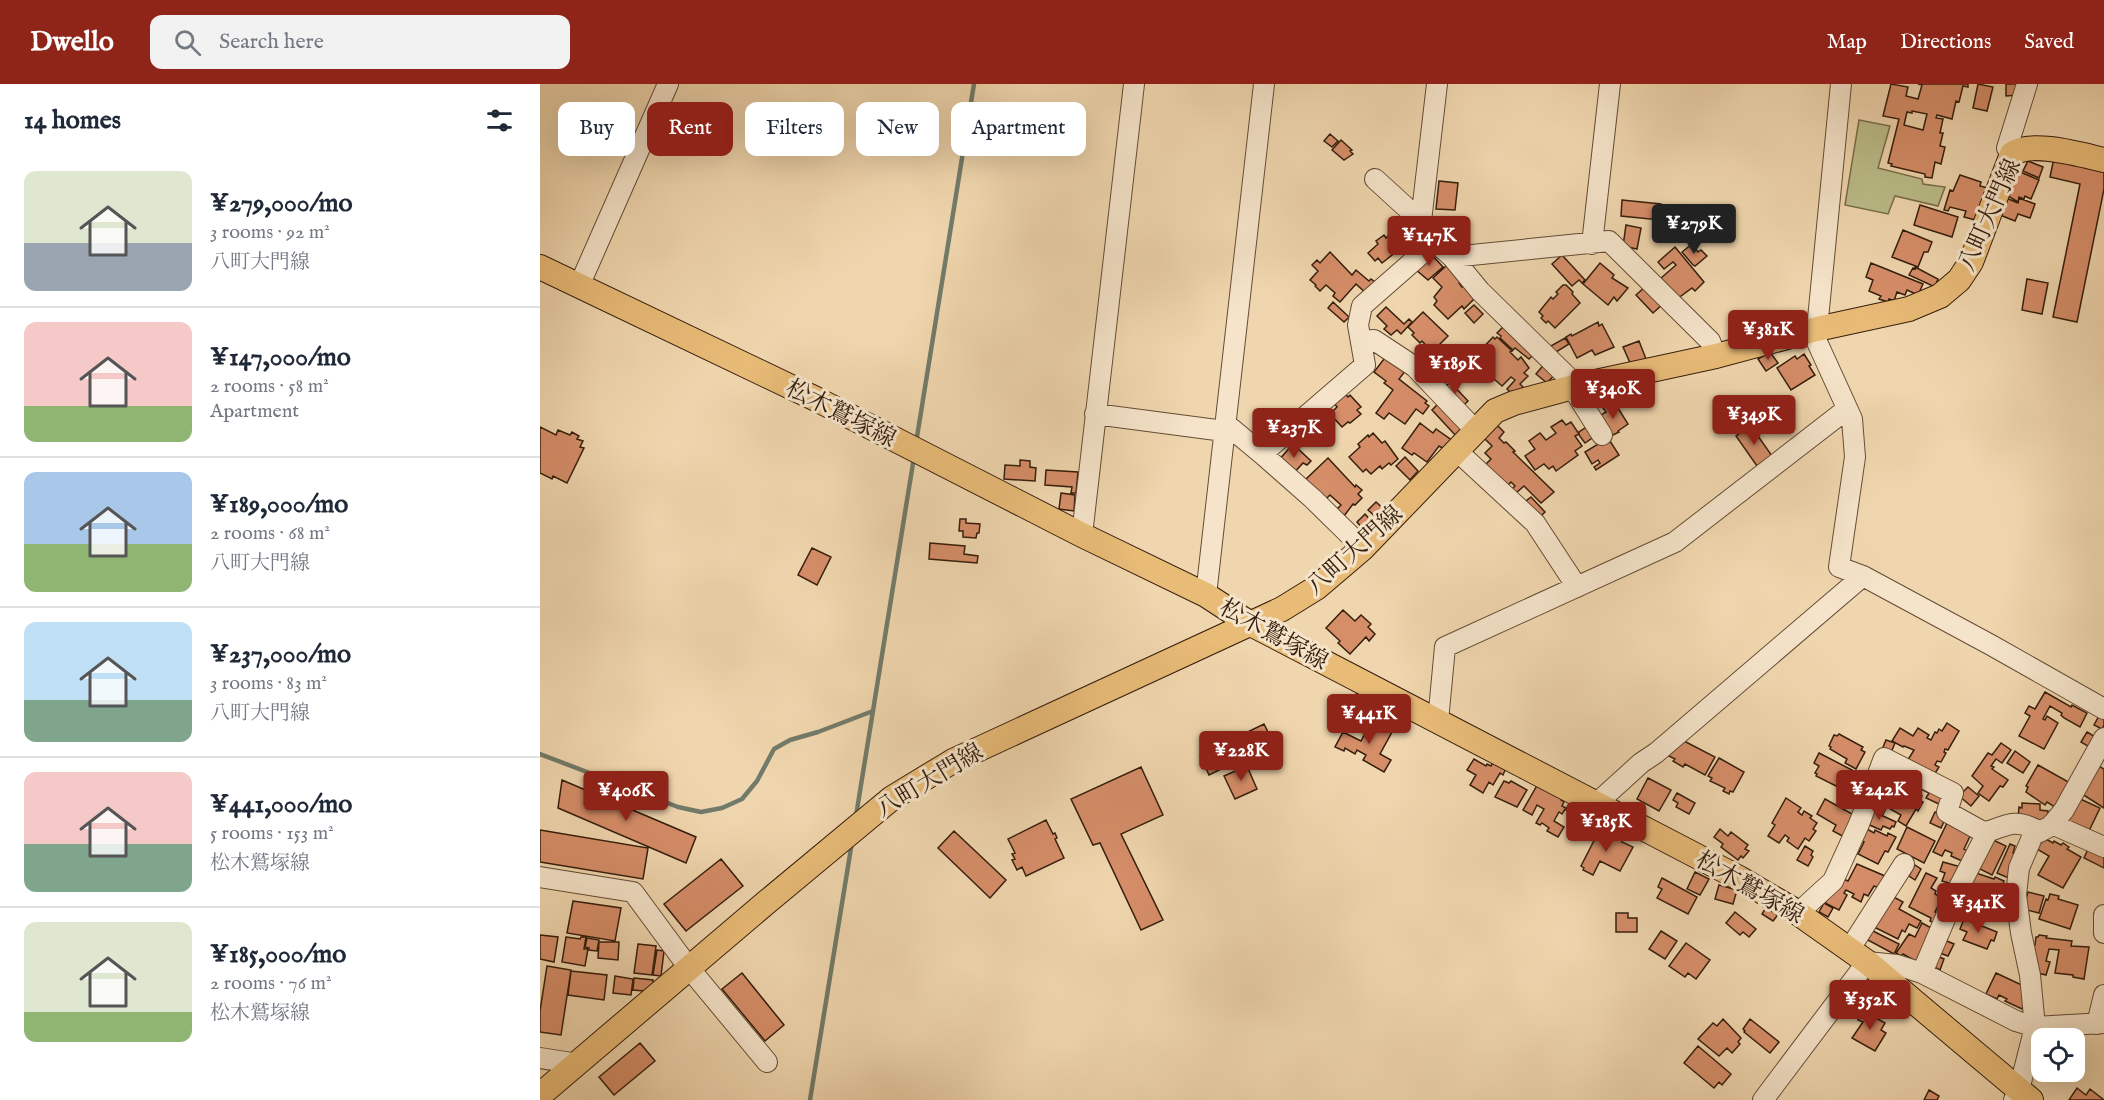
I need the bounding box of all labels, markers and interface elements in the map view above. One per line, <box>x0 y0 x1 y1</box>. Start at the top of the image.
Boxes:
search box <box>150 15 570 69</box>
text: Dwello <box>30 25 114 60</box>
icon: search <box>171 26 204 59</box>
text: Search here <box>219 28 324 56</box>
text: Map <box>1827 29 1867 56</box>
text: Directions <box>1900 29 1991 56</box>
text: Saved <box>2024 29 2074 56</box>
chip: Buy <box>558 102 635 156</box>
chip: Rent <box>647 102 733 156</box>
chip: Filters <box>745 102 844 156</box>
chip: New <box>856 102 939 156</box>
chip: Apartment <box>951 102 1086 156</box>
text: 14 homes <box>24 104 121 137</box>
icon: filters <box>483 104 516 137</box>
street label: 八町大門線 <box>1952 154 2029 277</box>
text: ¥279,000/mo <box>210 187 352 220</box>
icon: home <box>72 195 144 267</box>
pin: ¥279K <box>1652 204 1736 255</box>
text: ¥279K <box>1666 211 1722 236</box>
pin: ¥147K <box>1387 216 1471 267</box>
text: 3 rooms · 92 m² <box>210 220 330 245</box>
text: ¥147K <box>1401 223 1457 248</box>
text: 八町大門線 <box>210 250 310 275</box>
pin: ¥381K <box>1726 310 1810 361</box>
text: ¥381K <box>1742 317 1794 342</box>
text: ¥147,000/mo <box>210 341 351 374</box>
pin: ¥189K <box>1413 344 1497 395</box>
icon: home <box>72 346 144 418</box>
text: ¥189K <box>1428 351 1482 376</box>
pin: ¥340K <box>1571 369 1655 420</box>
street label: 松木鷲塚線 <box>780 373 901 455</box>
text: 2 rooms · 58 m² <box>210 374 329 399</box>
text: ¥340K <box>1585 376 1641 401</box>
pin: ¥349K <box>1712 395 1796 446</box>
text: Apartment <box>210 399 299 424</box>
text: ¥349K <box>1726 402 1782 427</box>
pin: ¥237K <box>1252 408 1336 459</box>
text: ¥237K <box>1266 415 1322 440</box>
text: ¥189,000/mo <box>210 488 348 521</box>
icon: home <box>72 496 144 568</box>
street label: 八町大門線 <box>1300 499 1410 603</box>
text: 2 rooms · 68 m² <box>210 521 330 546</box>
text: 八町大門線 <box>210 551 310 576</box>
street label: 松木鷲塚線 <box>1213 593 1333 678</box>
text: ¥237,000/mo <box>210 638 351 671</box>
icon: home <box>72 646 144 718</box>
text: 3 rooms · 83 m² <box>210 671 327 696</box>
pin: ¥441K <box>1327 694 1411 745</box>
text: 八町大門線 <box>210 701 310 726</box>
text: ¥441K <box>1341 701 1397 726</box>
pin: ¥228K <box>1199 731 1283 782</box>
street label: 八町大門線 <box>870 737 989 825</box>
text: ¥228K <box>1213 738 1269 763</box>
pin: ¥242K <box>1837 770 1921 821</box>
pin: ¥406K <box>584 771 668 822</box>
text: ¥242K <box>1850 777 1908 802</box>
text: ¥406K <box>597 778 655 803</box>
text: ¥441,000/mo <box>210 788 352 821</box>
icon: home <box>72 796 144 868</box>
pin: ¥185K <box>1564 802 1648 853</box>
text: ¥185K <box>1580 809 1632 834</box>
text: 5 rooms · 153 m² <box>210 821 334 846</box>
street label: 松木鷲塚線 <box>1690 845 1809 932</box>
text: 松木鷲塚線 <box>210 851 310 876</box>
pin: ¥341K <box>1936 883 2020 934</box>
text: ¥341K <box>1951 890 2005 915</box>
text: ¥185,000/mo <box>210 938 346 971</box>
icon: home <box>72 946 144 1018</box>
text: 2 rooms · 76 m² <box>210 971 331 996</box>
pin: ¥352K <box>1828 980 1912 1031</box>
text: ¥352K <box>1843 987 1897 1012</box>
text: 松木鷲塚線 <box>210 1001 310 1026</box>
map controls <box>2031 1028 2085 1082</box>
button: locate <box>2031 1028 2085 1082</box>

